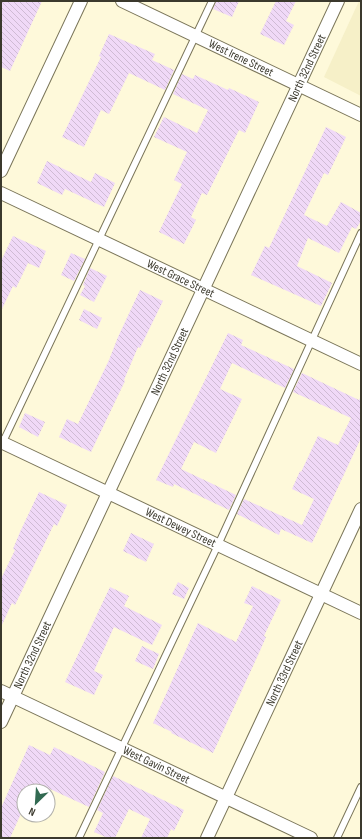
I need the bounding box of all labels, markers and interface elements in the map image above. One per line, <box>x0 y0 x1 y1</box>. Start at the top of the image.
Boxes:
street label: North 32nd Street <box>284 31 329 104</box>
street label: West Irene Street <box>206 36 276 80</box>
street label: West Grace Street <box>145 256 217 301</box>
street label: North 32nd Street <box>147 325 192 398</box>
street label: West Dewey Street <box>143 504 219 551</box>
street label: North 32nd Street <box>10 618 55 691</box>
street label: North 33rd Street <box>262 637 306 709</box>
street label: West Gavin Street <box>121 742 193 787</box>
north arrow <box>16 783 56 823</box>
text: N <box>26 804 37 819</box>

